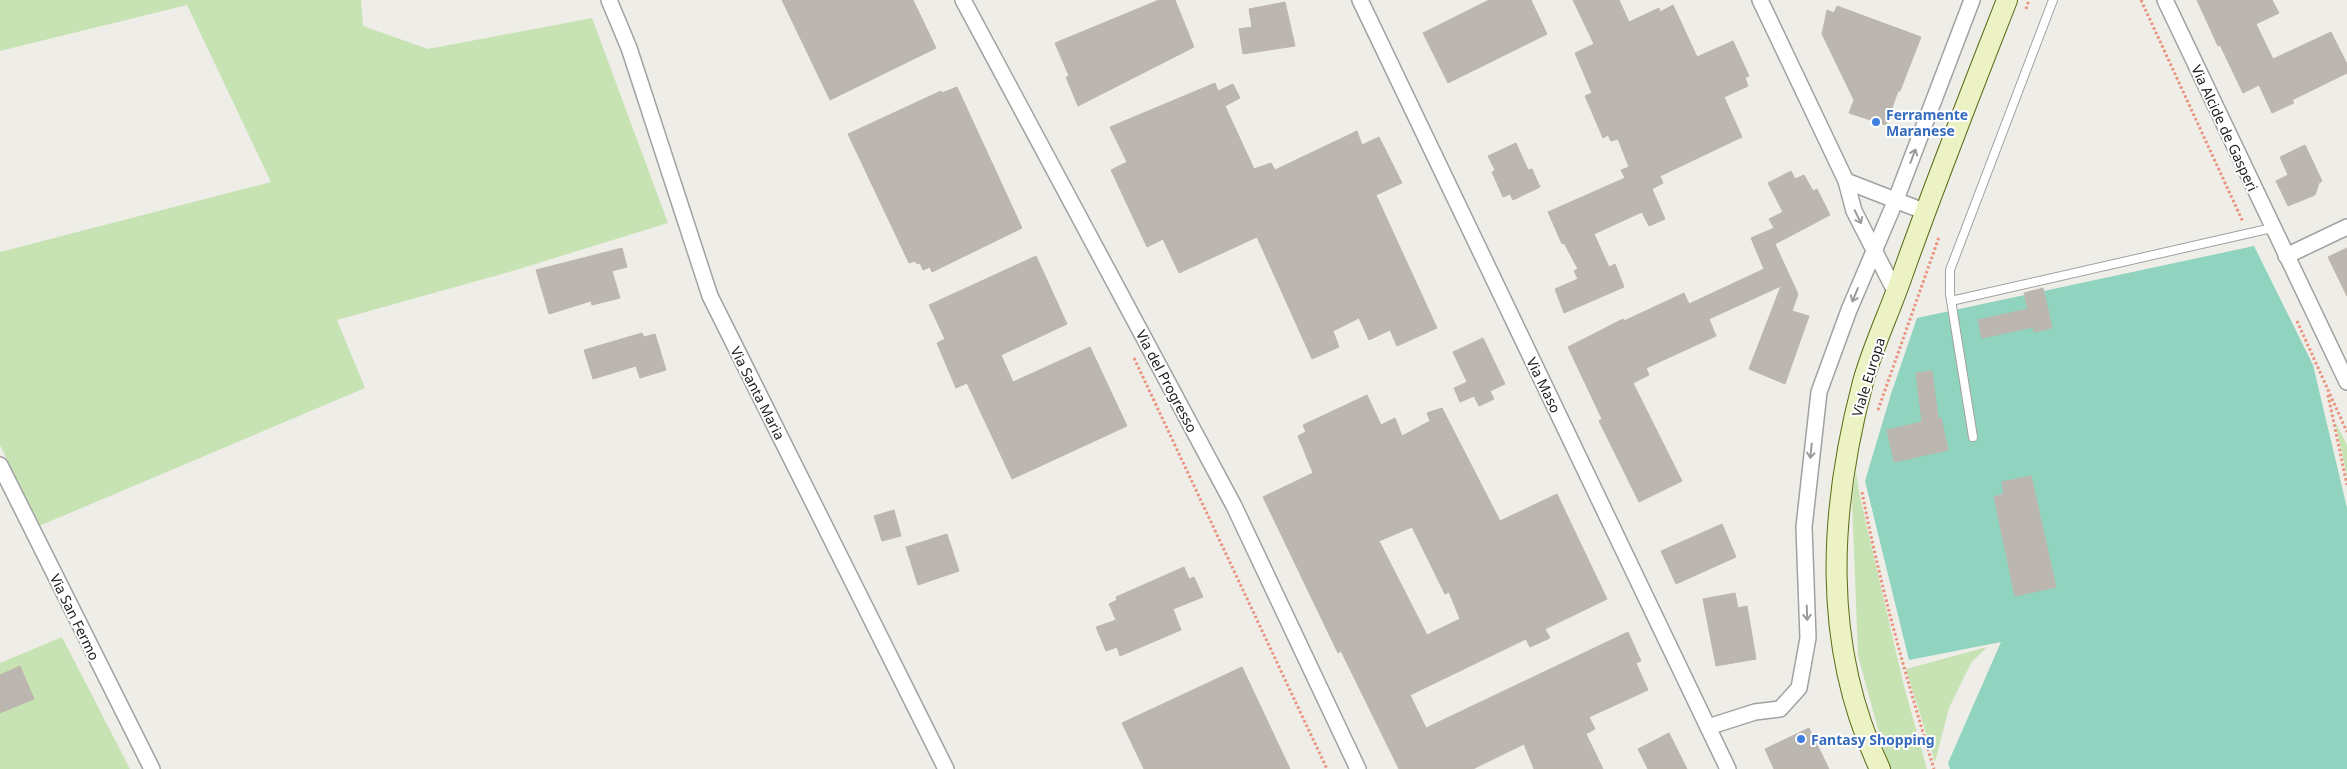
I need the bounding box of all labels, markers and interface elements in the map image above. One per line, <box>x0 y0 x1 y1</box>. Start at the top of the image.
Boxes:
street label: Via Alcide de Gasperi <box>2187 62 2263 194</box>
place label: Ferramente Maranese <box>1886 105 1968 140</box>
marker: Ferramente Maranese <box>1870 116 1882 128</box>
one-way arrow <box>1909 149 1918 164</box>
one-way arrow <box>1853 209 1863 224</box>
one-way arrow <box>1850 287 1860 302</box>
street label: Via del Progresso <box>1132 326 1202 436</box>
street label: Viale Europa <box>1847 335 1889 419</box>
street label: Via Santa Maria <box>726 343 790 443</box>
street label: Via Maso <box>1522 354 1566 416</box>
one-way arrow <box>1806 443 1816 459</box>
street label: Via San Fermo <box>46 571 104 663</box>
one-way arrow <box>1802 604 1812 621</box>
place label: Fantasy Shopping <box>1811 730 1935 749</box>
marker: Fantasy Shopping <box>1795 733 1807 745</box>

